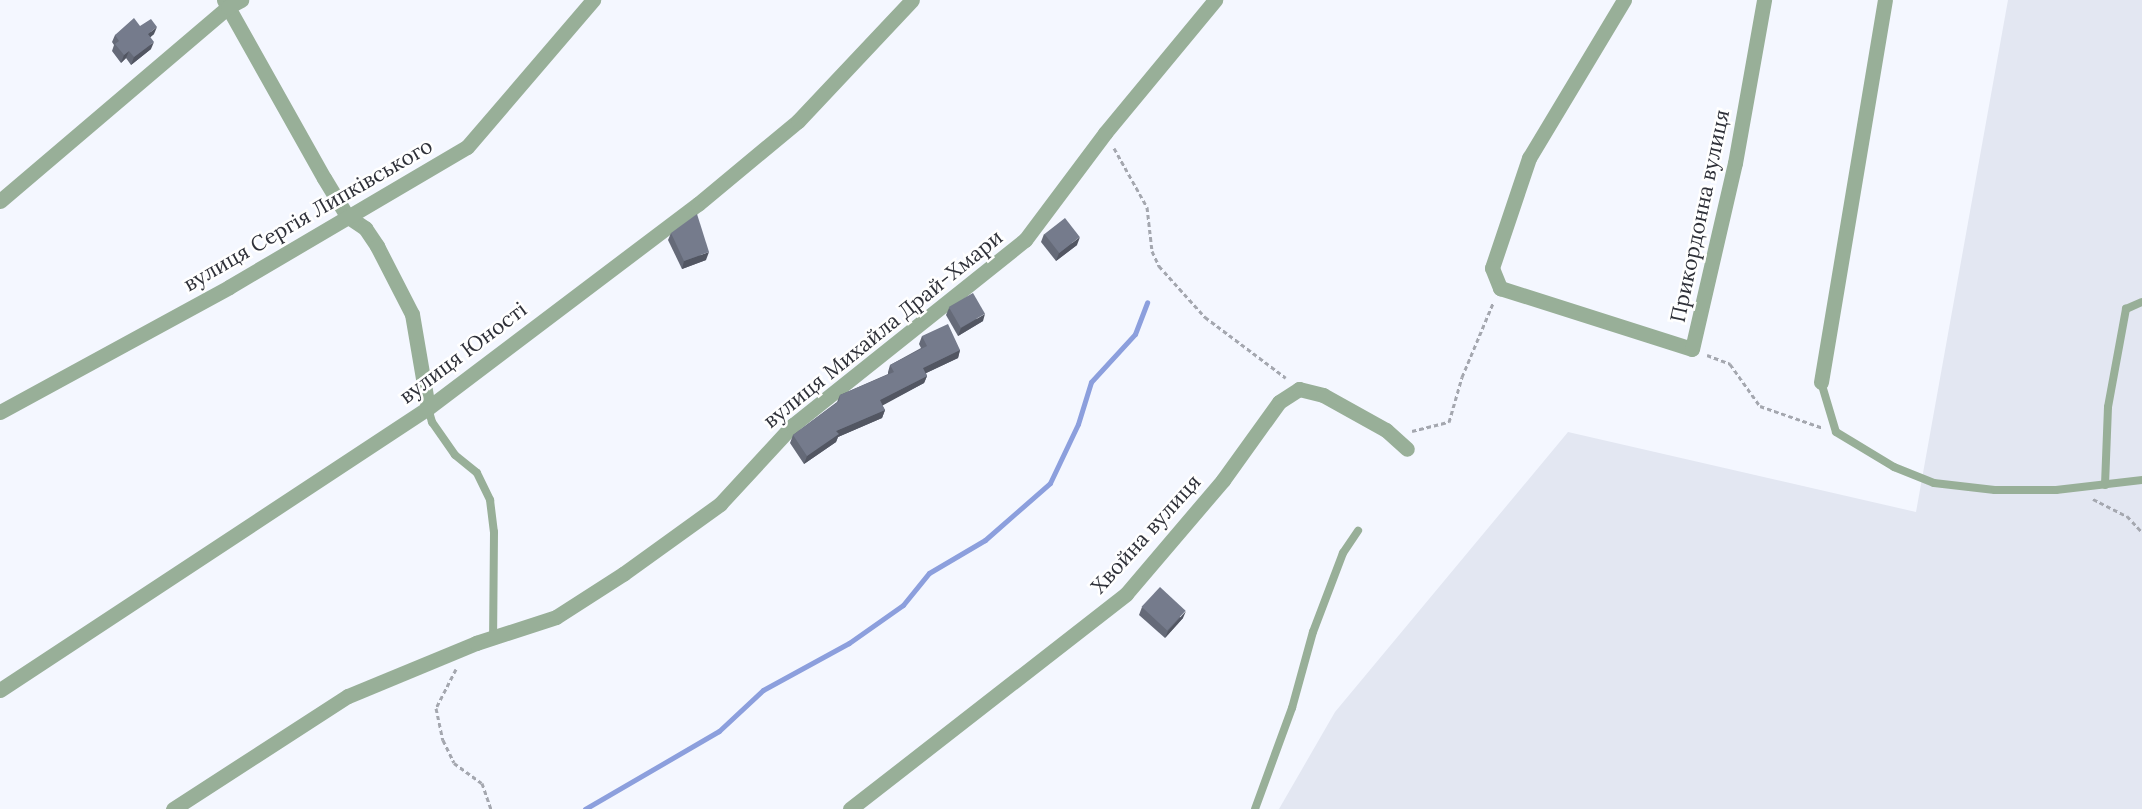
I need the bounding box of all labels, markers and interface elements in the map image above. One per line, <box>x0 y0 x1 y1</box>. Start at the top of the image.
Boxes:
street label: Прикордонна вулиця <box>1665 107 1735 325</box>
street label: вулиця Сергія Липківського <box>179 133 437 297</box>
street label: вулиця Михайла Драй-Хмари <box>758 225 1008 433</box>
street label: вулиця Юності <box>394 297 532 409</box>
street label: Хвойна вулиця <box>1086 469 1206 599</box>

